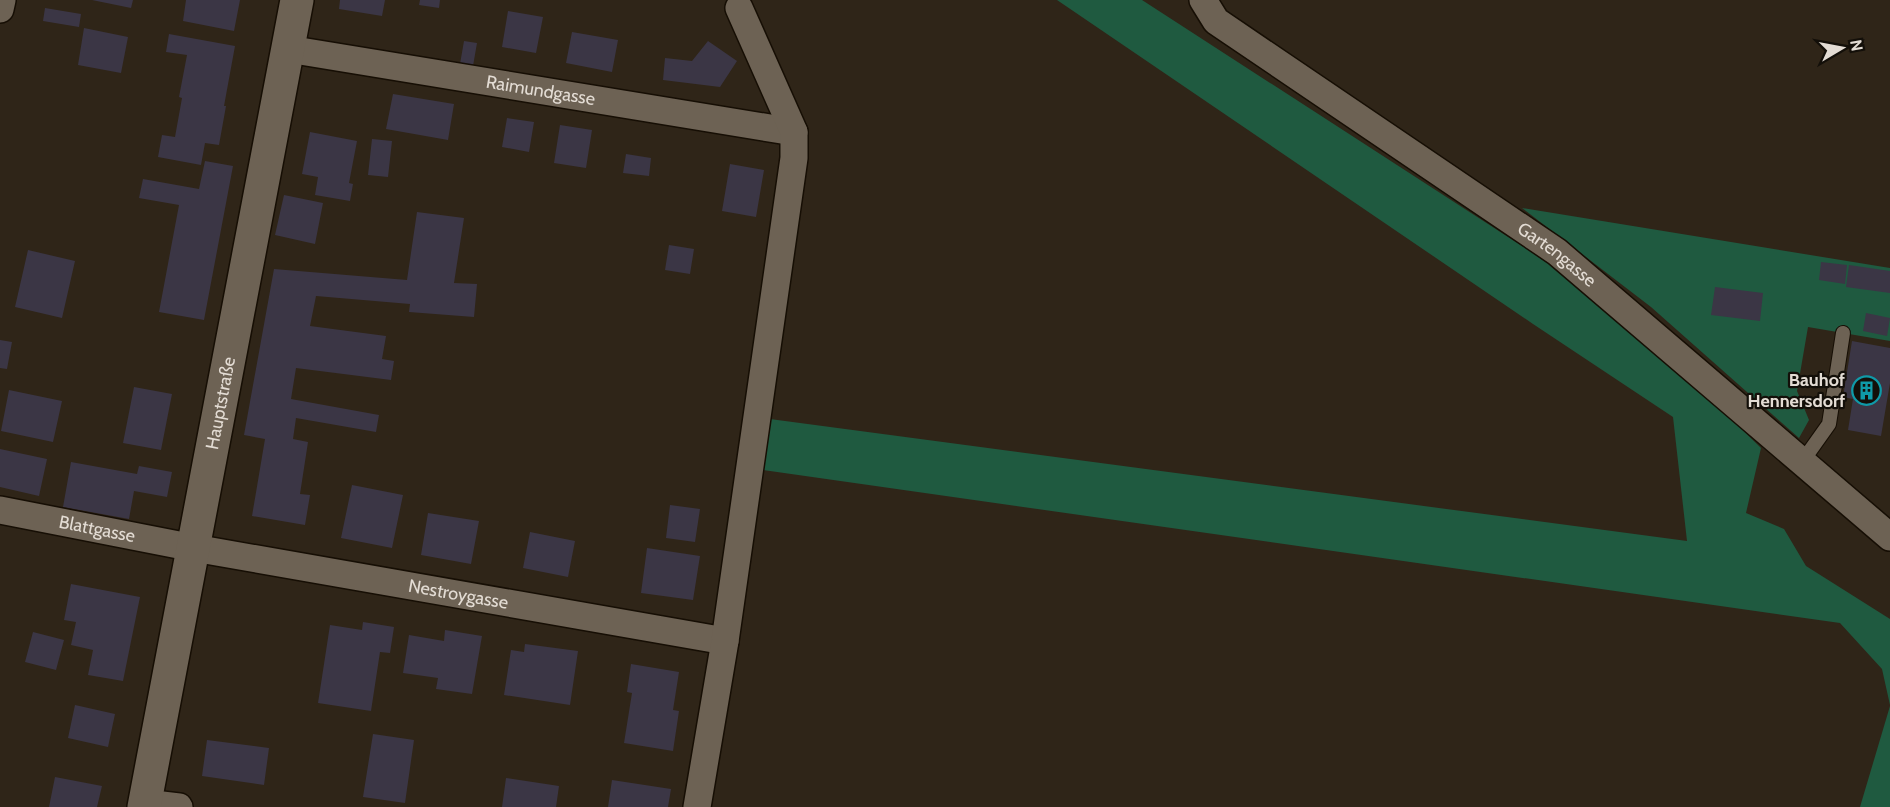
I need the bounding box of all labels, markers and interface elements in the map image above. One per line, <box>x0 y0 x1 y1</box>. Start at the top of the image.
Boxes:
north arrow <box>1812 18 1872 78</box>
text: N <box>1846 38 1867 53</box>
street label: Raimundgasse <box>484 71 597 110</box>
street label: Gartengasse <box>1513 217 1601 292</box>
street label: Hauptstraße <box>201 355 240 451</box>
place label: Bauhof Hennersdorf <box>1748 369 1845 412</box>
building icon: Bauhof Hennersdorf <box>1850 374 1882 406</box>
street label: Blattgasse <box>57 511 137 547</box>
street label: Nestroygasse <box>407 575 510 614</box>

